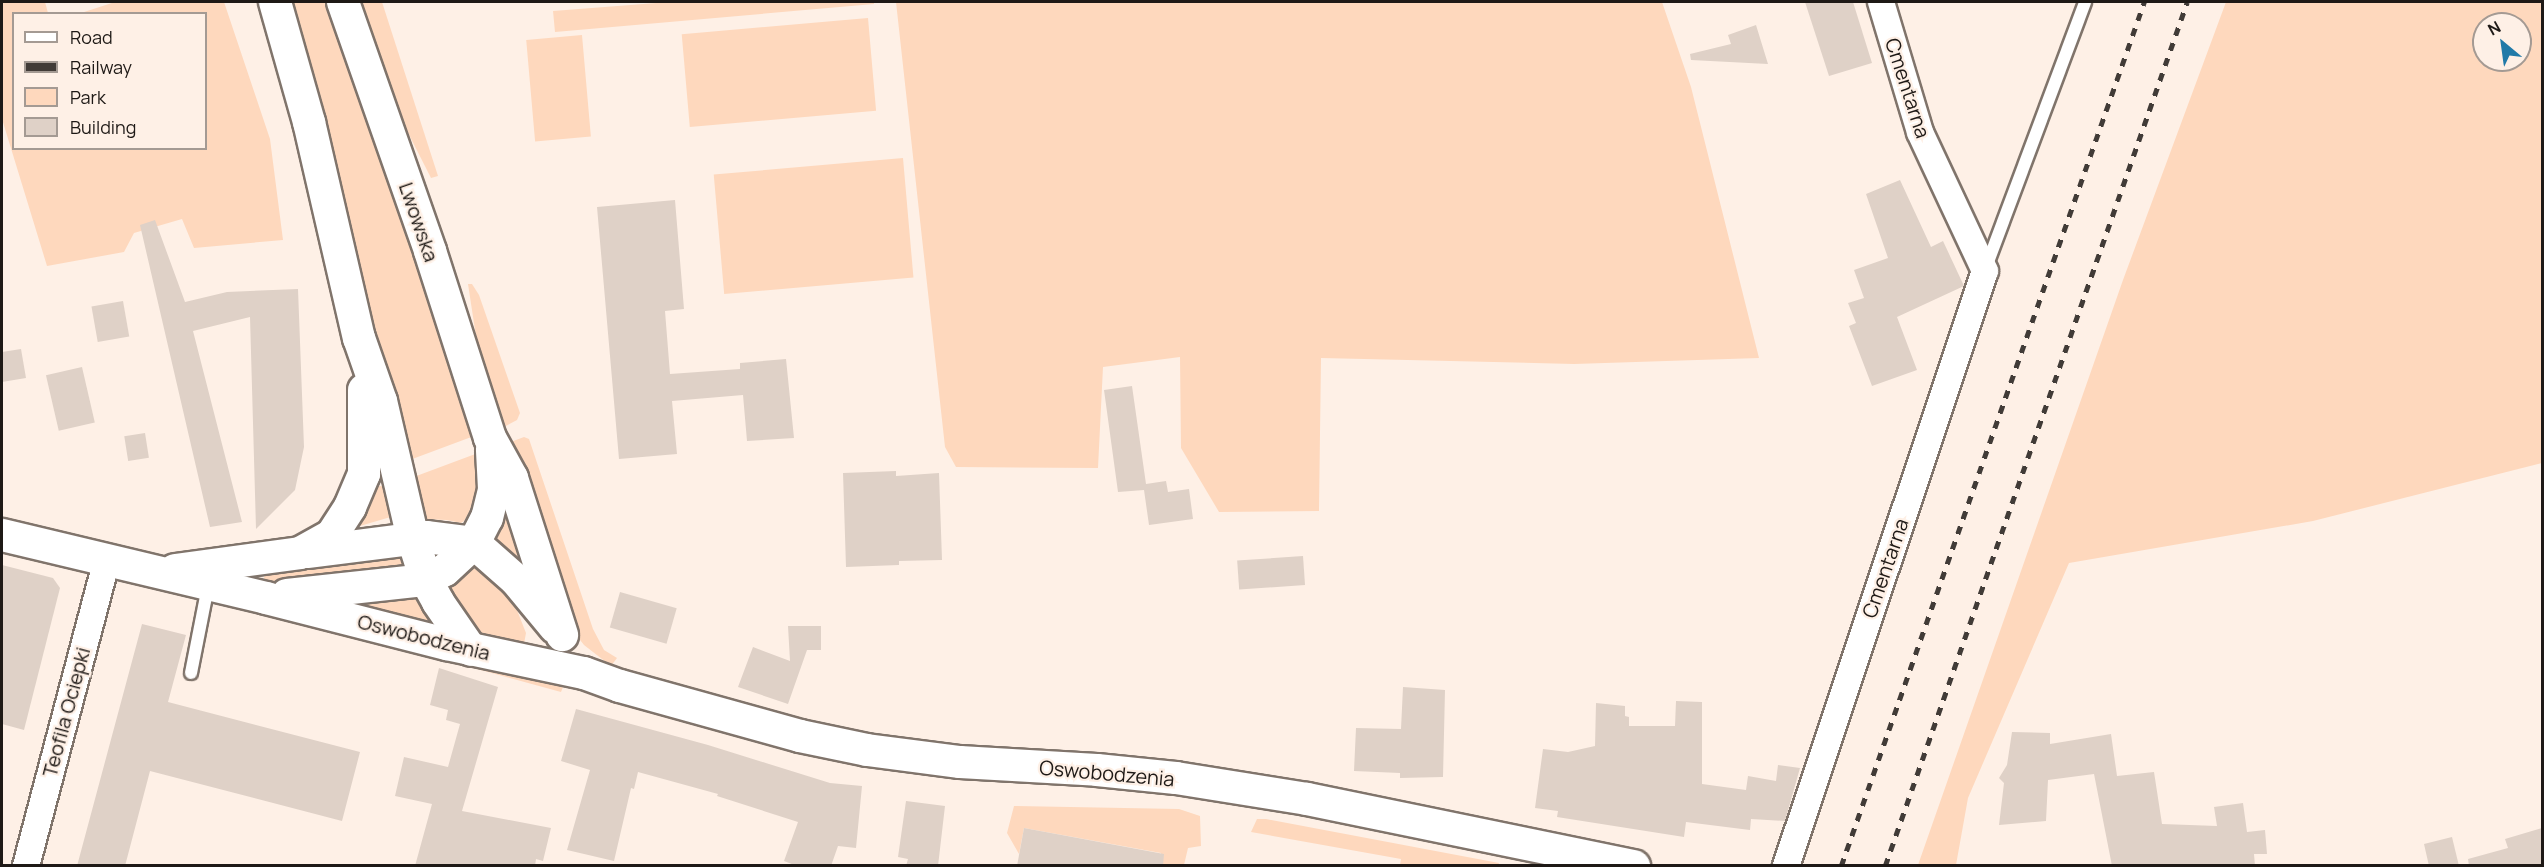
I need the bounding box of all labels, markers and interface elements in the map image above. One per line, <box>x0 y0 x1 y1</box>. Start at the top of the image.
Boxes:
legend <box>12 12 207 150</box>
north arrow <box>2472 12 2532 72</box>
text: N <box>2484 16 2505 40</box>
text: Road <box>70 25 113 49</box>
street label: Cmentarna <box>1881 35 1935 141</box>
text: Railway <box>70 55 132 79</box>
text: Park <box>70 85 106 109</box>
text: Building <box>70 115 136 139</box>
street label: Lwowska <box>394 179 444 265</box>
street label: Cmentarna <box>1857 515 1913 621</box>
street label: Oswobodzenia <box>355 609 493 665</box>
street label: Teofila Ociepki <box>37 644 95 780</box>
street label: Oswobodzenia <box>1038 755 1176 791</box>

